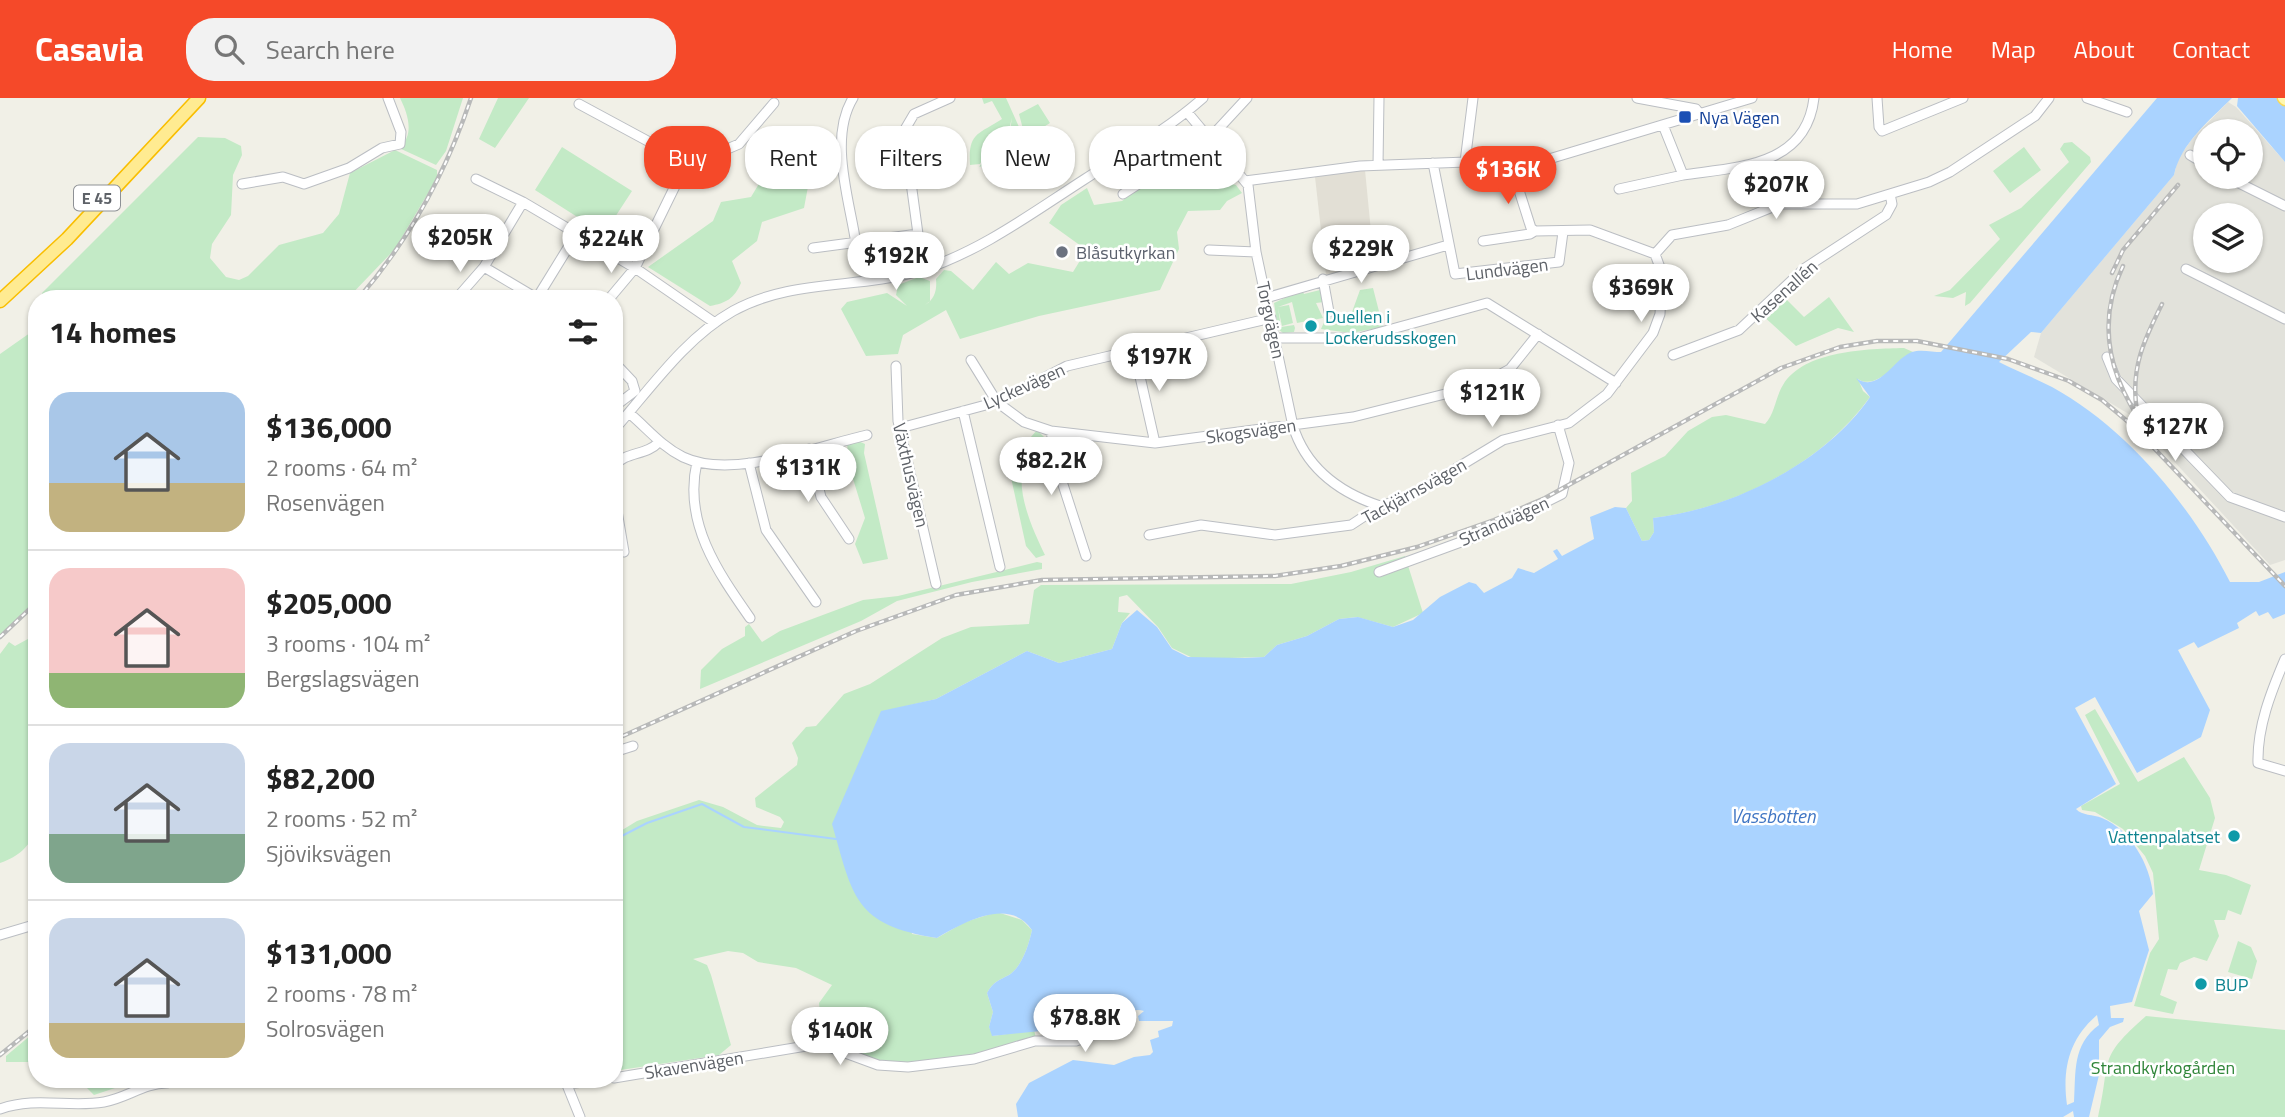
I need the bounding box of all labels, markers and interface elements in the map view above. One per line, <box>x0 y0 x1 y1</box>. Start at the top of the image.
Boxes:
search box <box>186 18 676 81</box>
text: Casavia <box>35 24 144 74</box>
icon: search <box>210 30 248 68</box>
text: Search here <box>266 30 395 69</box>
text: Home <box>1892 31 1953 67</box>
text: Map <box>1991 31 2036 67</box>
text: About <box>2074 31 2134 67</box>
text: Contact <box>2172 31 2250 67</box>
place label: Nya Vägen <box>1699 104 1780 131</box>
marker: Nya Vägen <box>1677 109 1693 125</box>
map controls <box>2193 119 2263 273</box>
button: locate <box>2193 119 2263 189</box>
chip: Buy <box>644 126 731 189</box>
chip: Rent <box>745 126 841 189</box>
chip: Filters <box>855 126 967 189</box>
chip: New <box>981 126 1075 189</box>
chip: Apartment <box>1089 126 1246 189</box>
pin: $136K <box>1459 146 1557 206</box>
text: $136K <box>1475 151 1541 186</box>
pin: $207K <box>1727 162 1825 221</box>
text: $207K <box>1743 166 1809 201</box>
road number: E 45 <box>74 186 120 211</box>
button: layers <box>2193 203 2263 273</box>
pin: $205K <box>411 214 509 274</box>
pin: $224K <box>562 216 660 275</box>
text: $205K <box>427 219 493 254</box>
text: $224K <box>578 220 644 255</box>
pin: $229K <box>1312 226 1410 285</box>
text: $229K <box>1328 230 1394 265</box>
pin: $192K <box>847 232 945 292</box>
text: $192K <box>863 237 929 272</box>
place label: Blåsutkyrkan <box>1076 239 1175 266</box>
marker: Blåsutkyrkan <box>1054 244 1070 260</box>
street label: Lundvägen <box>1464 251 1550 287</box>
street label: Kasenallén <box>1744 253 1824 329</box>
pin: $369K <box>1592 264 1690 324</box>
text: $369K <box>1608 269 1674 304</box>
street label: Torgvägen <box>1250 279 1292 361</box>
place label: Duellen i Lockerudsskogen <box>1325 303 1456 351</box>
text: 14 homes <box>49 309 176 355</box>
icon: filters <box>564 313 602 351</box>
marker: Duellen i Lockerudsskogen <box>1303 318 1319 334</box>
pin: $197K <box>1110 334 1208 393</box>
text: $197K <box>1126 338 1192 373</box>
street label: Lyckevägen <box>979 356 1069 416</box>
pin: $121K <box>1443 370 1541 429</box>
text: $121K <box>1459 374 1525 409</box>
text: $136,000 <box>266 404 392 450</box>
pin: $127K <box>2126 404 2224 463</box>
text: $127K <box>2142 408 2208 443</box>
street label: Skogsvägen <box>1204 411 1298 451</box>
icon: home <box>105 420 189 504</box>
street label: Växthusvägen <box>886 420 936 530</box>
pin: $82.2K <box>994 438 1108 497</box>
text: $82.2K <box>1015 442 1087 477</box>
pin: $131K <box>759 444 857 504</box>
text: $131K <box>775 449 841 484</box>
text: 2 rooms · 64 m² <box>266 450 417 485</box>
street label: Tackjärnsvägen <box>1357 451 1471 531</box>
text: Rosenvägen <box>266 485 385 520</box>
street label: Strandvägen <box>1455 489 1553 553</box>
text: $205,000 <box>266 580 392 626</box>
icon: home <box>105 596 189 680</box>
text: 3 rooms · 104 m² <box>266 626 430 661</box>
text: Bergslagsvägen <box>266 661 419 696</box>
text: $82,200 <box>266 755 375 801</box>
icon: home <box>105 771 189 855</box>
text: 2 rooms · 52 m² <box>266 801 417 836</box>
water label: Vassbotten <box>1731 801 1816 830</box>
place label: Vattenpalatset <box>2108 823 2221 850</box>
marker: Vattenpalatset <box>2226 828 2242 844</box>
text: Sjöviksvägen <box>266 836 391 871</box>
text: $131,000 <box>266 930 392 976</box>
icon: home <box>105 946 189 1030</box>
place label: BUP <box>2215 971 2249 998</box>
text: 2 rooms · 78 m² <box>266 976 417 1011</box>
marker: BUP <box>2193 976 2209 992</box>
pin: $78.8K <box>1028 995 1142 1054</box>
text: $78.8K <box>1049 999 1121 1034</box>
pin: $140K <box>791 1007 889 1067</box>
text: Solrosvägen <box>266 1011 385 1046</box>
text: $140K <box>807 1012 873 1047</box>
street label: Skavenvägen <box>643 1044 745 1086</box>
park label: Strandkyrkogården <box>2091 1054 2235 1081</box>

